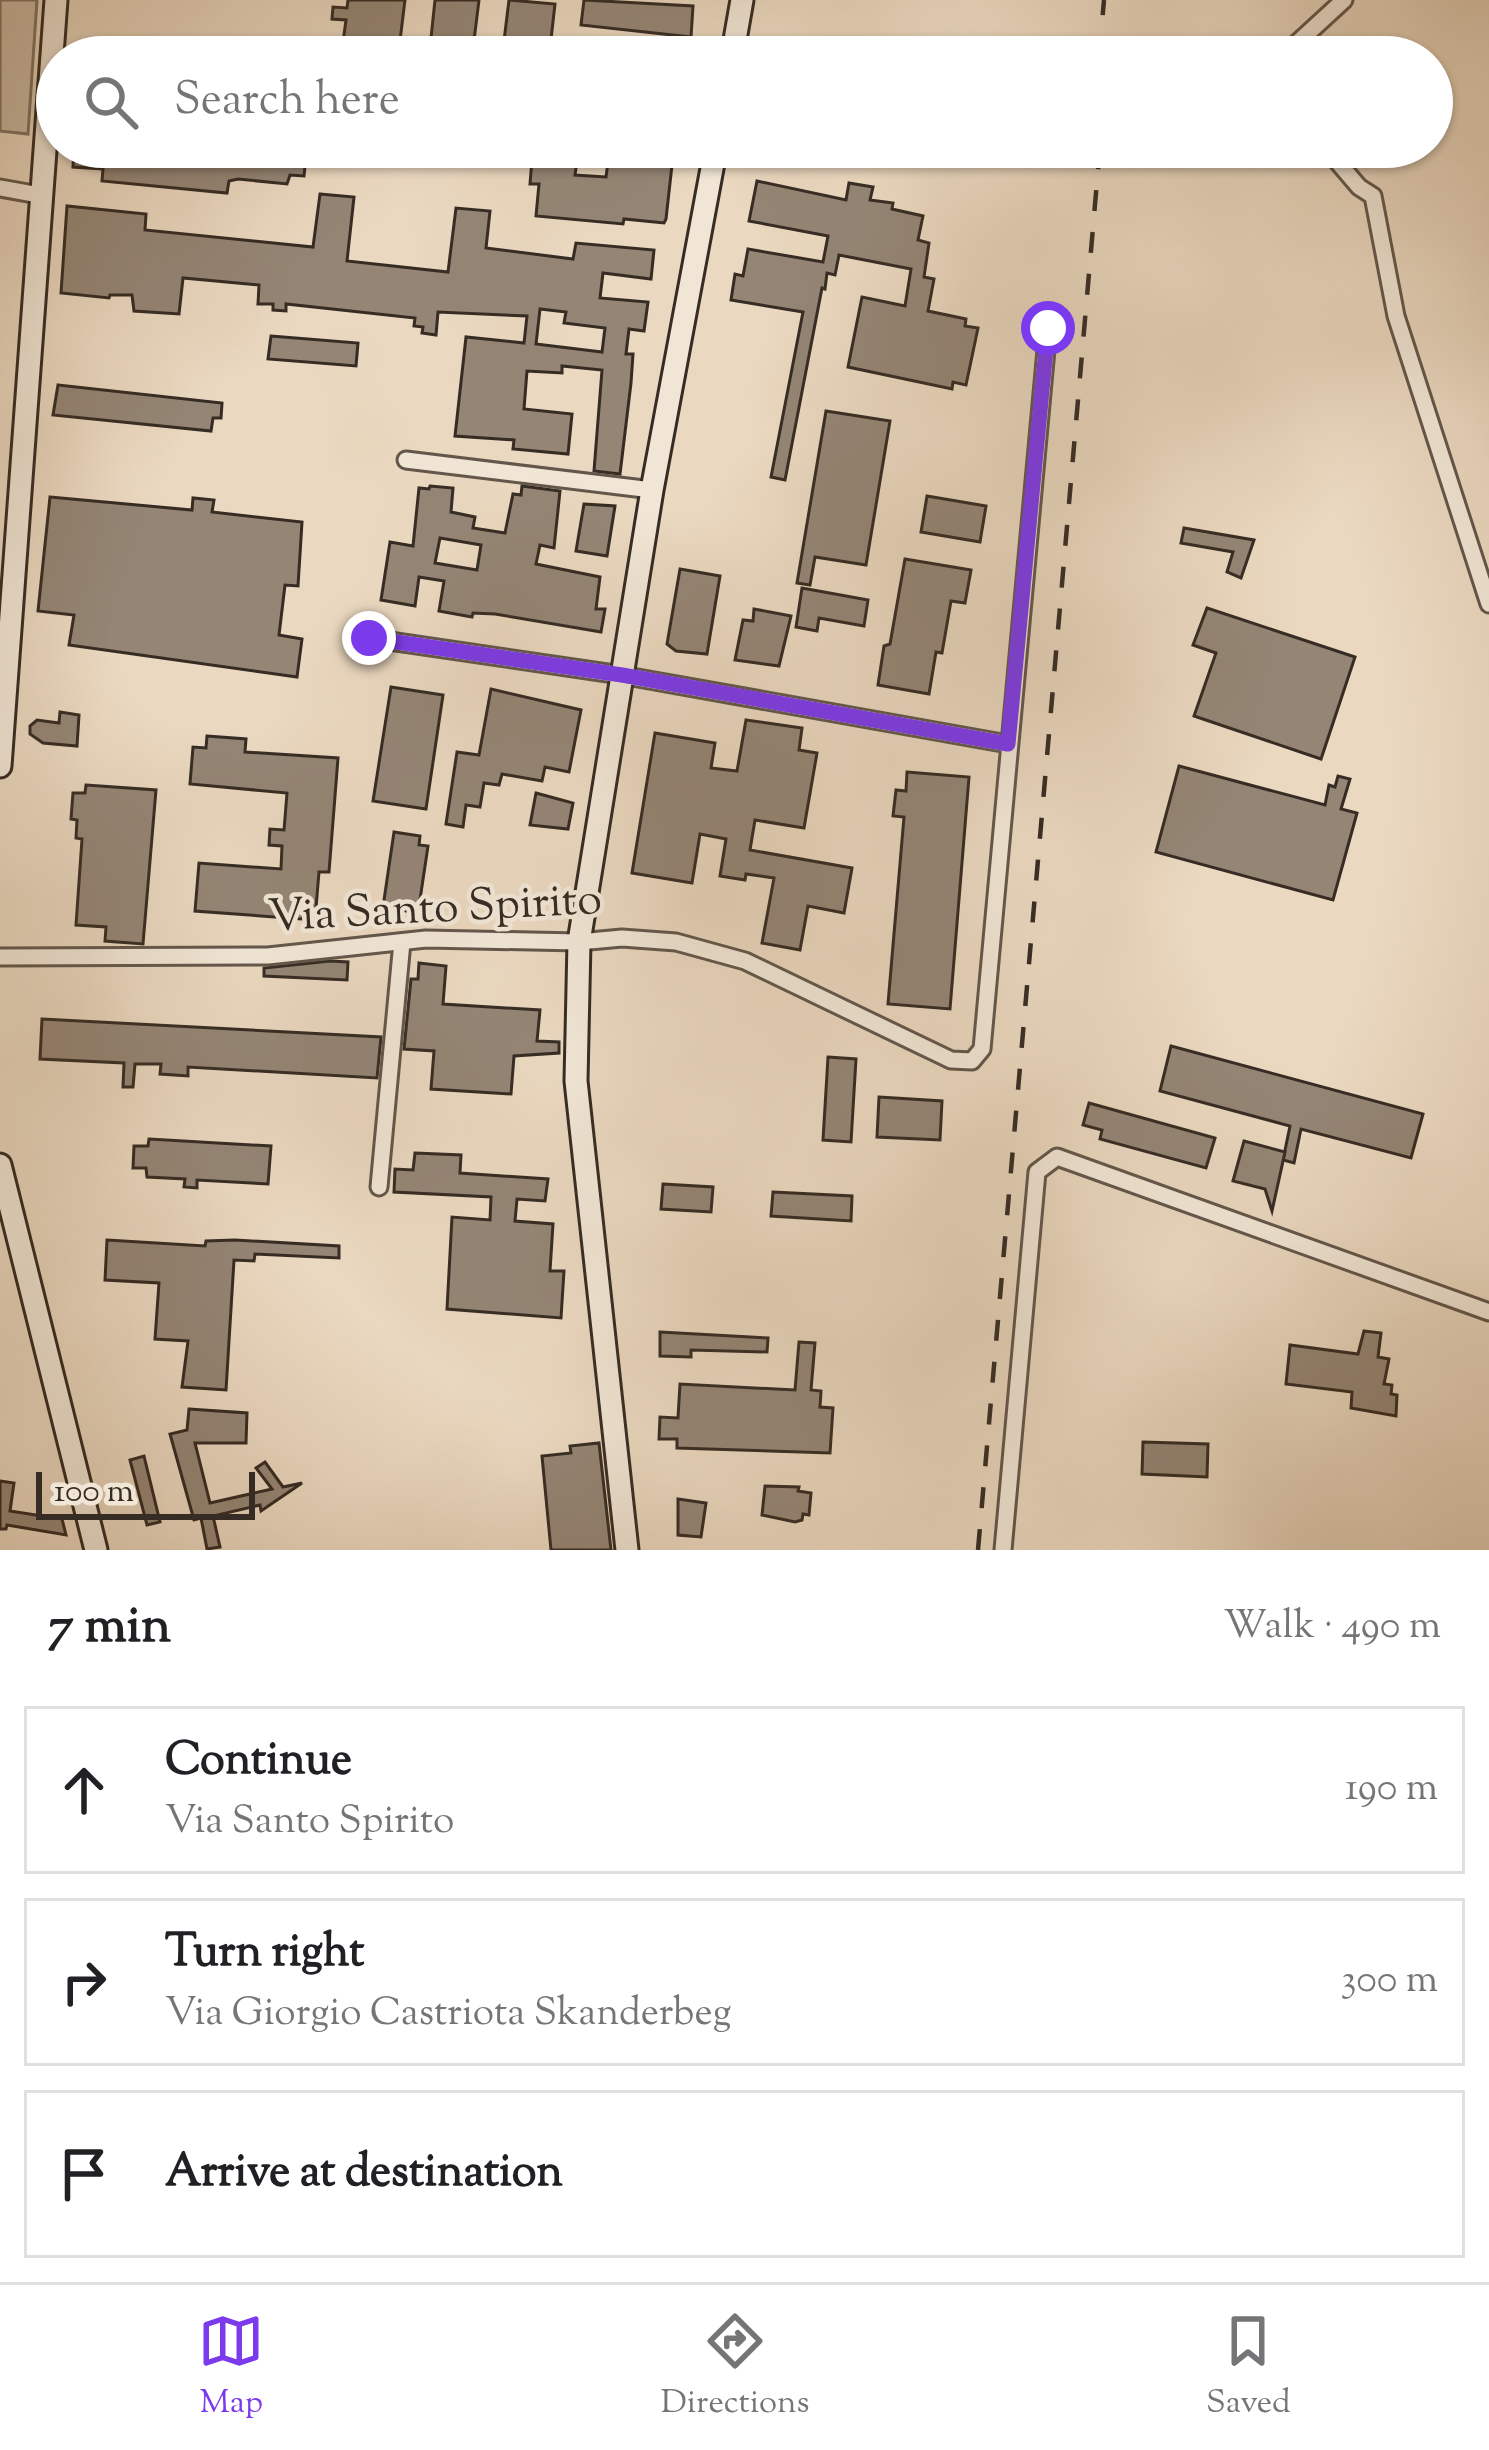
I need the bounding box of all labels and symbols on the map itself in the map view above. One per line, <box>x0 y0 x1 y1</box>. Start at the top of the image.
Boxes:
route start <box>1021 301 1075 355</box>
route end <box>342 611 396 665</box>
street label: Via Santo Spirito <box>267 870 603 952</box>
scale bar <box>36 1466 255 1519</box>

